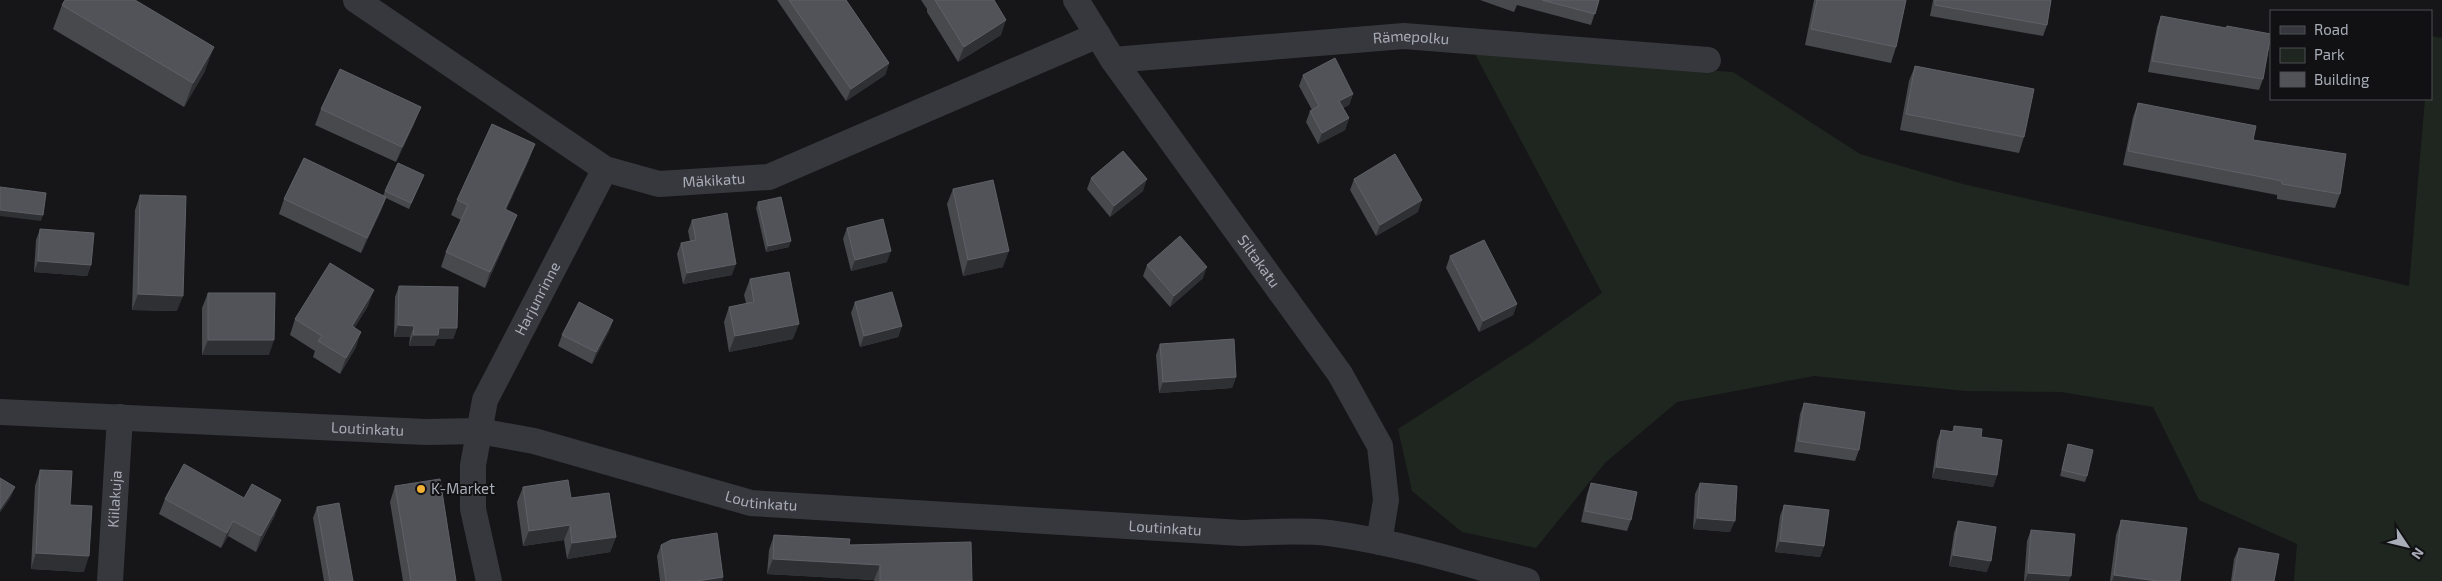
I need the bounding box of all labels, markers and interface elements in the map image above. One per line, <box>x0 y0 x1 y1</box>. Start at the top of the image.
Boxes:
legend <box>2270 10 2432 100</box>
text: Road <box>2314 20 2349 38</box>
street label: Rämepolku <box>1372 26 1450 48</box>
text: Park <box>2314 45 2345 63</box>
text: Building <box>2314 70 2370 88</box>
street label: Mäkikatu <box>682 169 746 190</box>
street label: Siltakatu <box>1234 231 1284 291</box>
street label: Harjunrinne <box>510 258 563 338</box>
street label: Loutinkatu <box>331 418 405 439</box>
street label: Kiilakuja <box>103 470 125 528</box>
place label: K-Market <box>431 479 495 497</box>
marker: K-Market <box>415 483 427 495</box>
street label: Loutinkatu <box>723 486 798 514</box>
street label: Loutinkatu <box>1128 516 1202 539</box>
north arrow <box>2382 521 2432 571</box>
text: N <box>2408 545 2428 563</box>

